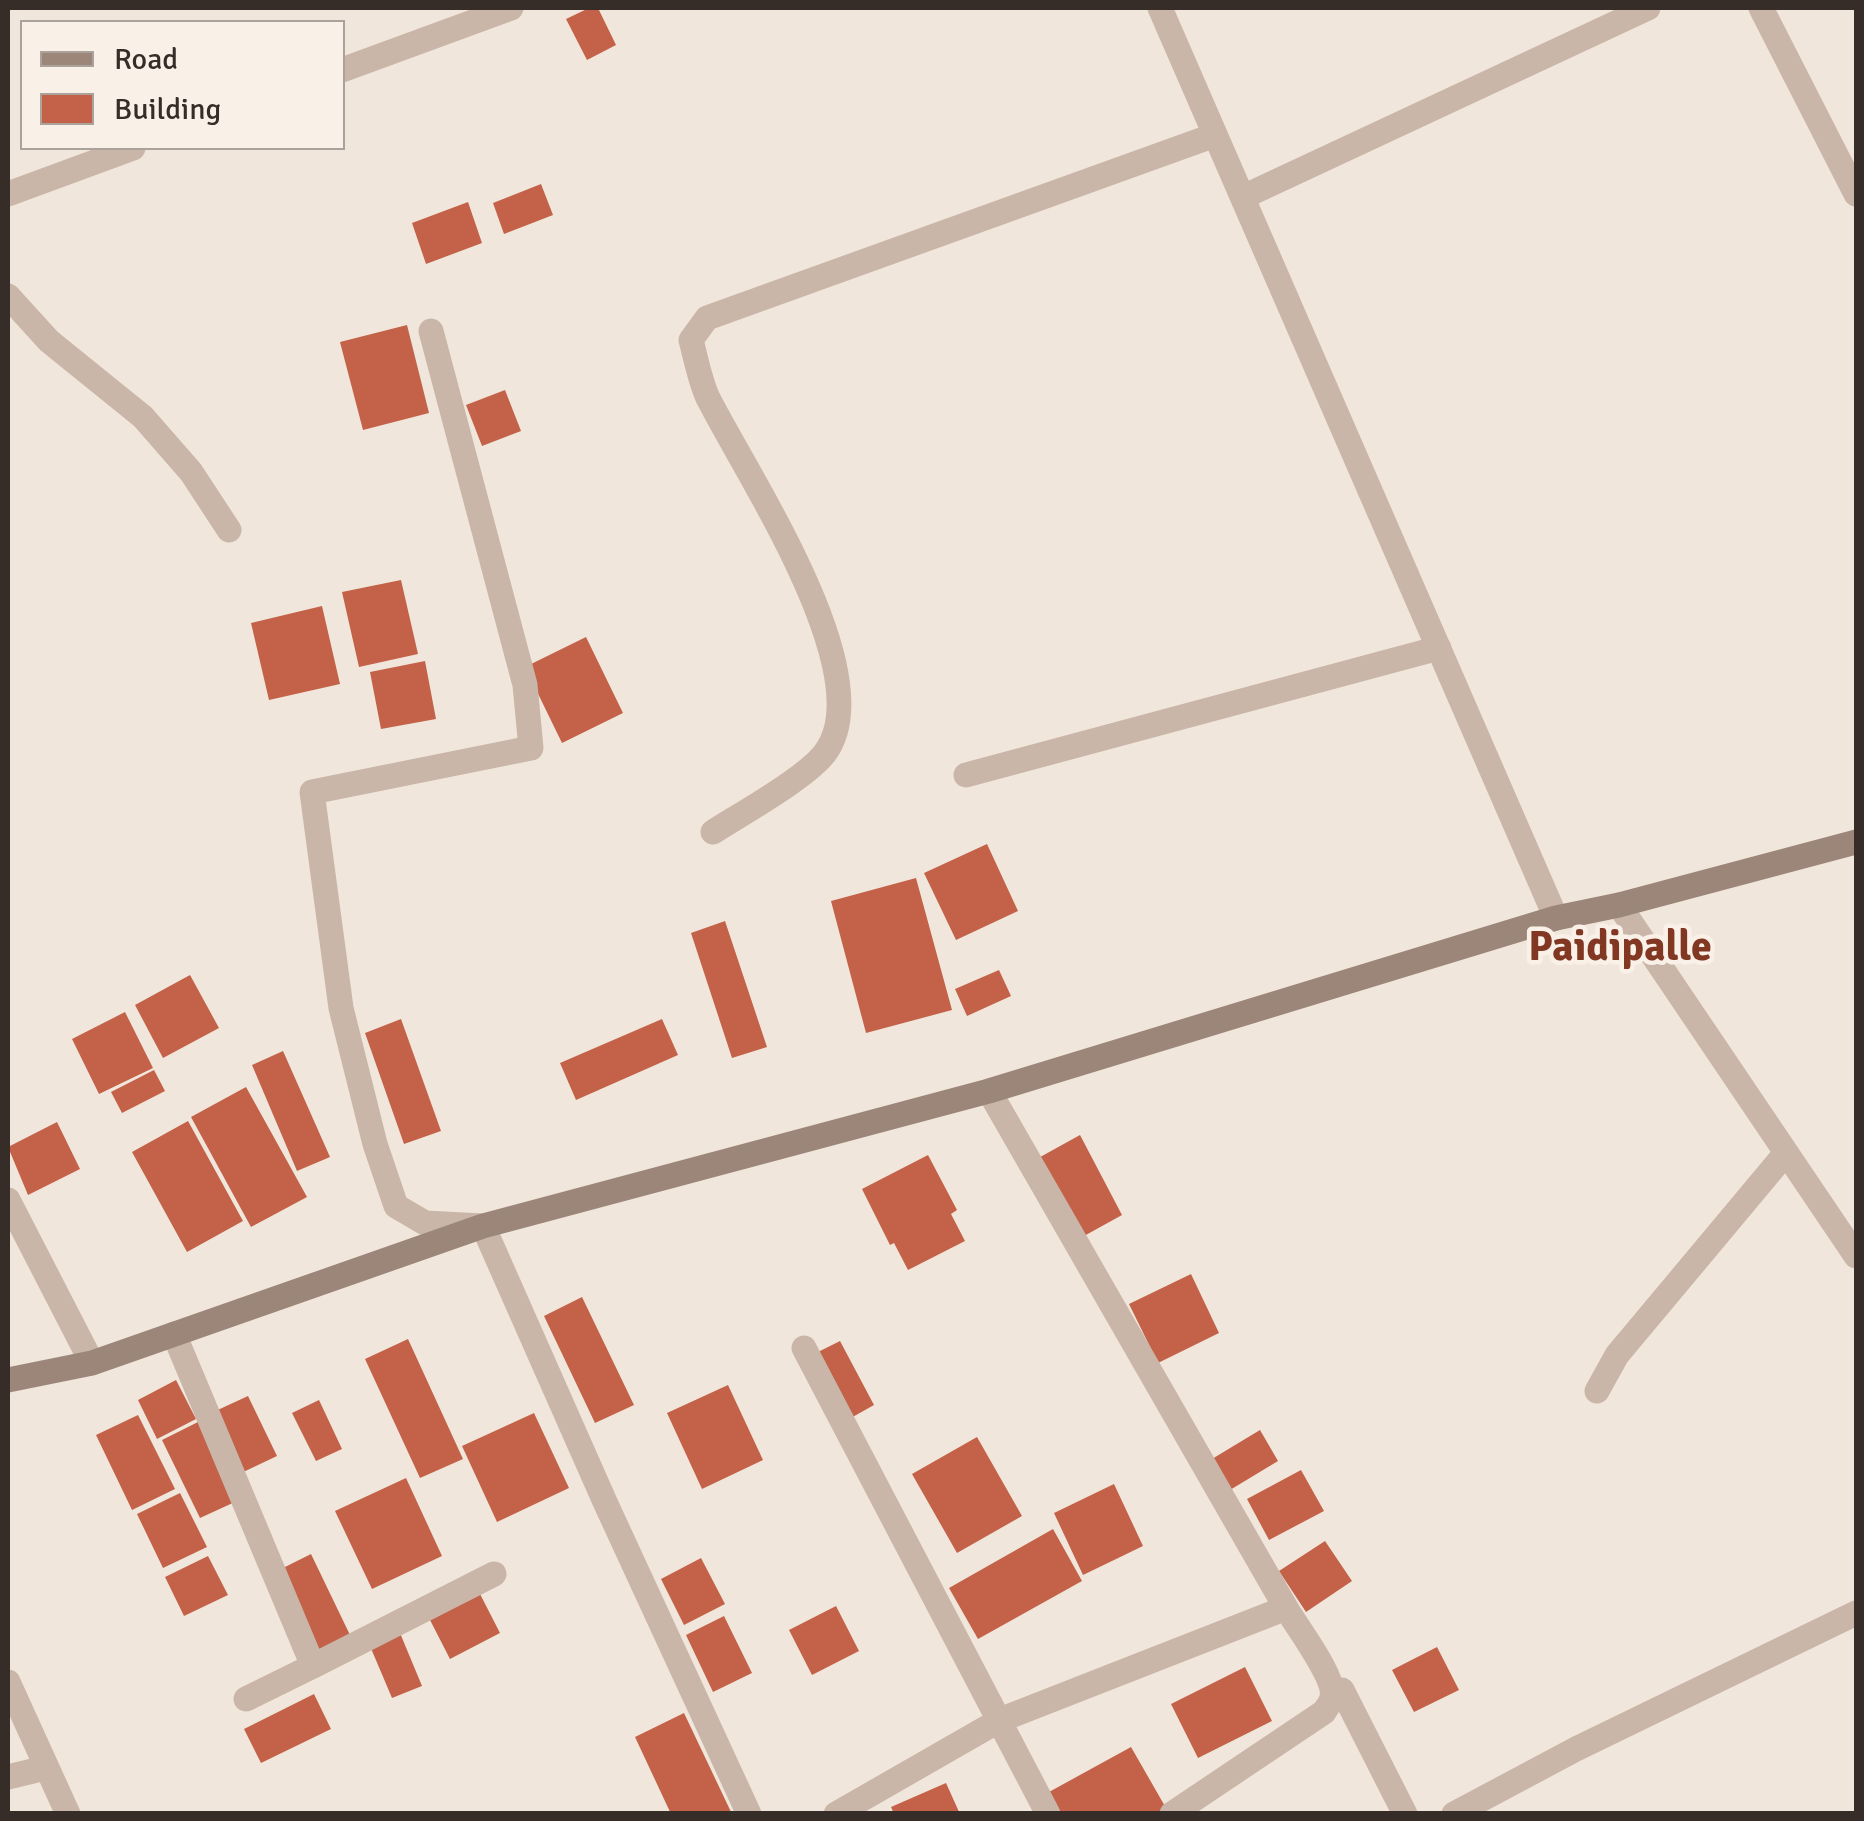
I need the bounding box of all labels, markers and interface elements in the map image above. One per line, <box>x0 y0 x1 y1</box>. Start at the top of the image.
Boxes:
legend <box>20 20 345 150</box>
text: Road <box>114 41 178 78</box>
text: Building <box>114 91 221 128</box>
district label: Paidipalle <box>1528 924 1712 974</box>

